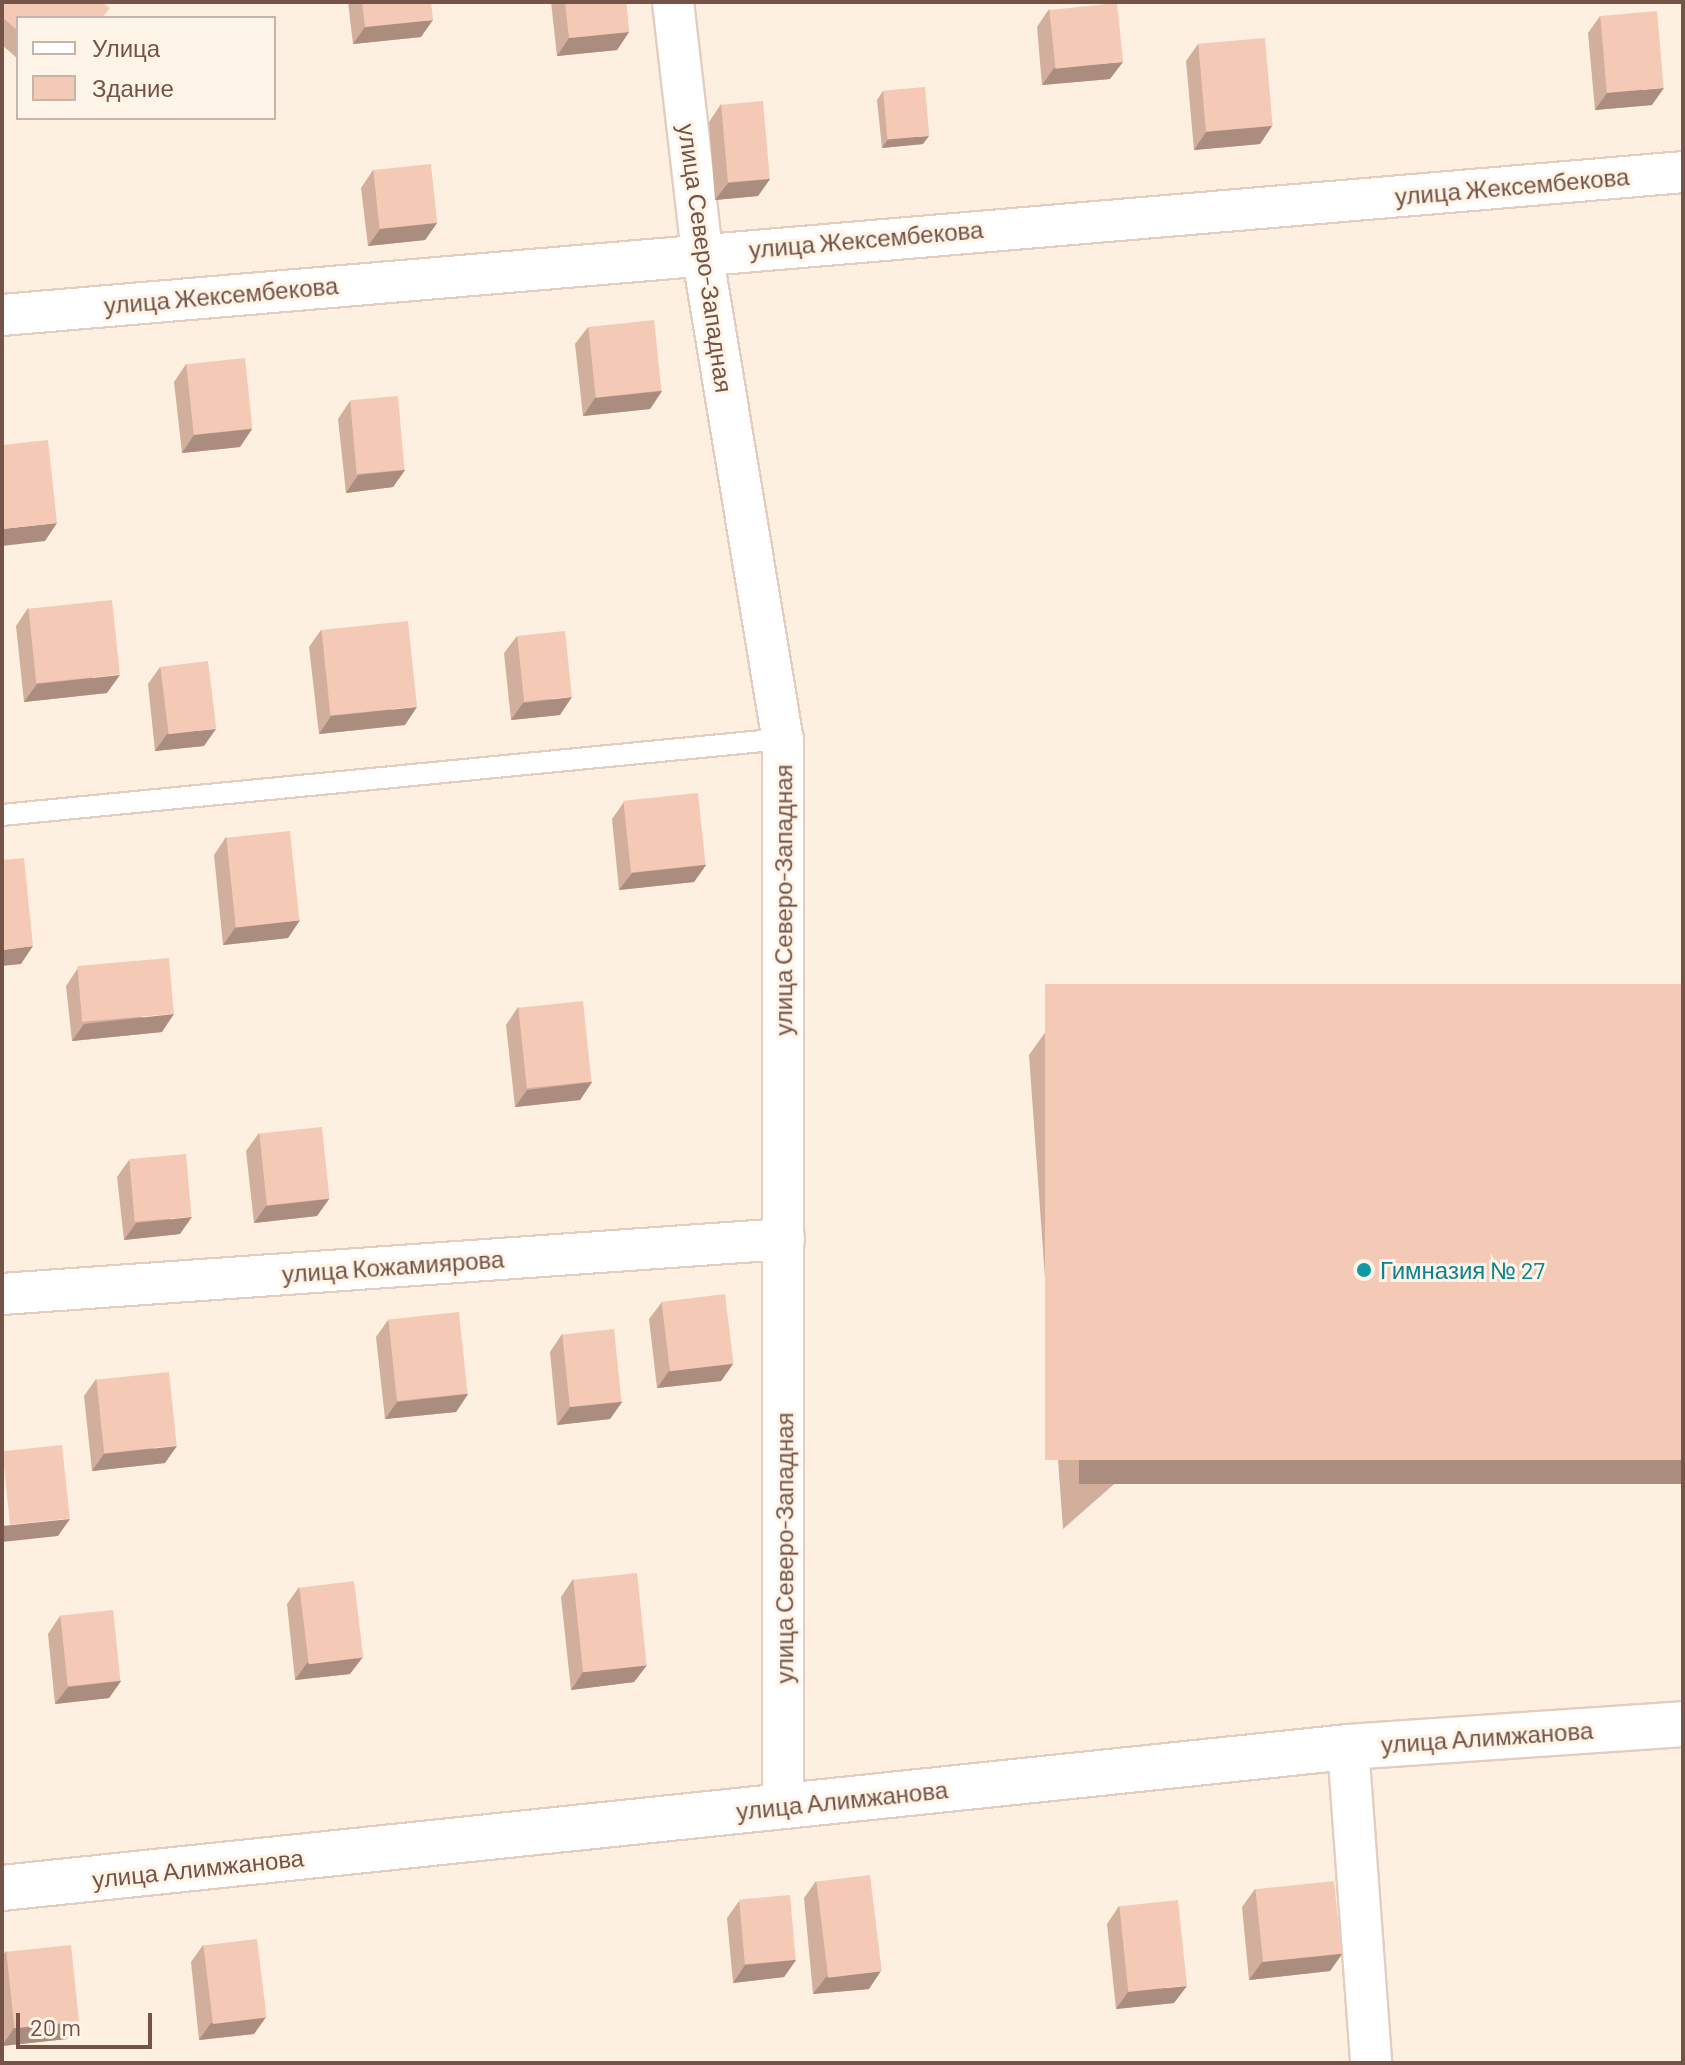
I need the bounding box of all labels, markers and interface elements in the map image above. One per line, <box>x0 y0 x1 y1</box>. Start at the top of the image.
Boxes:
legend <box>16 16 276 120</box>
text: Улица <box>92 33 160 62</box>
text: Здание <box>92 73 174 102</box>
street label: улица Северо-Западная <box>673 122 739 394</box>
street label: улица Жексембекова <box>1394 161 1630 211</box>
street label: улица Жексембекова <box>748 214 984 264</box>
street label: улица Жексембекова <box>103 270 339 320</box>
street label: улица Северо-Западная <box>769 764 797 1036</box>
street label: улица Кожамиярова <box>281 1244 505 1288</box>
place label: Гимназия № 27 <box>1380 1256 1545 1284</box>
marker: Гимназия № 27 <box>1355 1261 1373 1279</box>
street label: улица Северо-Западная <box>770 1412 798 1684</box>
street label: улица Алимжанова <box>1380 1715 1594 1759</box>
street label: улица Алимжанова <box>735 1775 949 1825</box>
street label: улица Алимжанова <box>91 1843 305 1893</box>
scale bar <box>20 1997 156 2047</box>
text: 20 m <box>30 2012 81 2041</box>

